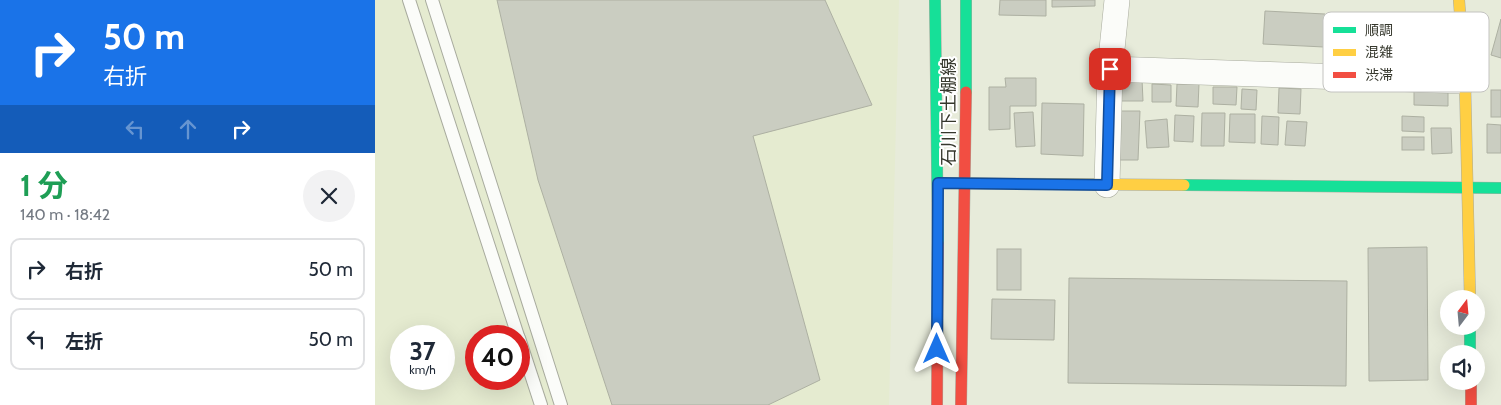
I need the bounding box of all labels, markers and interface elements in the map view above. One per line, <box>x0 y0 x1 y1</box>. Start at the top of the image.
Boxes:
legend <box>1323 12 1489 92</box>
text: 50 m <box>103 15 185 58</box>
icon: right <box>20 20 85 85</box>
text: 順調 <box>1365 21 1393 39</box>
text: 混雑 <box>1365 43 1393 61</box>
pin <box>1089 48 1131 90</box>
icon: arrive <box>1096 55 1124 83</box>
street label: 石川下土棚線 <box>938 58 960 166</box>
text: 右折 <box>103 63 147 90</box>
text: 渋滞 <box>1365 66 1393 84</box>
icon: left <box>121 115 149 143</box>
icon: ahead <box>174 115 202 143</box>
icon: right <box>227 115 255 143</box>
text: 1 分 <box>20 167 68 204</box>
button: close <box>303 170 355 222</box>
text: 140 m · 18:42 <box>20 205 110 224</box>
icon: right <box>22 255 50 283</box>
text: 50 m <box>309 258 353 281</box>
text: 右折 <box>65 260 103 283</box>
north arrow <box>1440 290 1485 335</box>
map controls <box>1440 290 1485 390</box>
position arrow <box>910 322 962 374</box>
icon: left <box>22 325 50 353</box>
speed limit sign: 40 <box>465 325 530 390</box>
text: 50 m <box>309 328 353 351</box>
text: 左折 <box>65 330 103 353</box>
text: 37 <box>409 336 436 366</box>
button: sound <box>1440 345 1485 390</box>
text: km/h <box>409 362 436 377</box>

